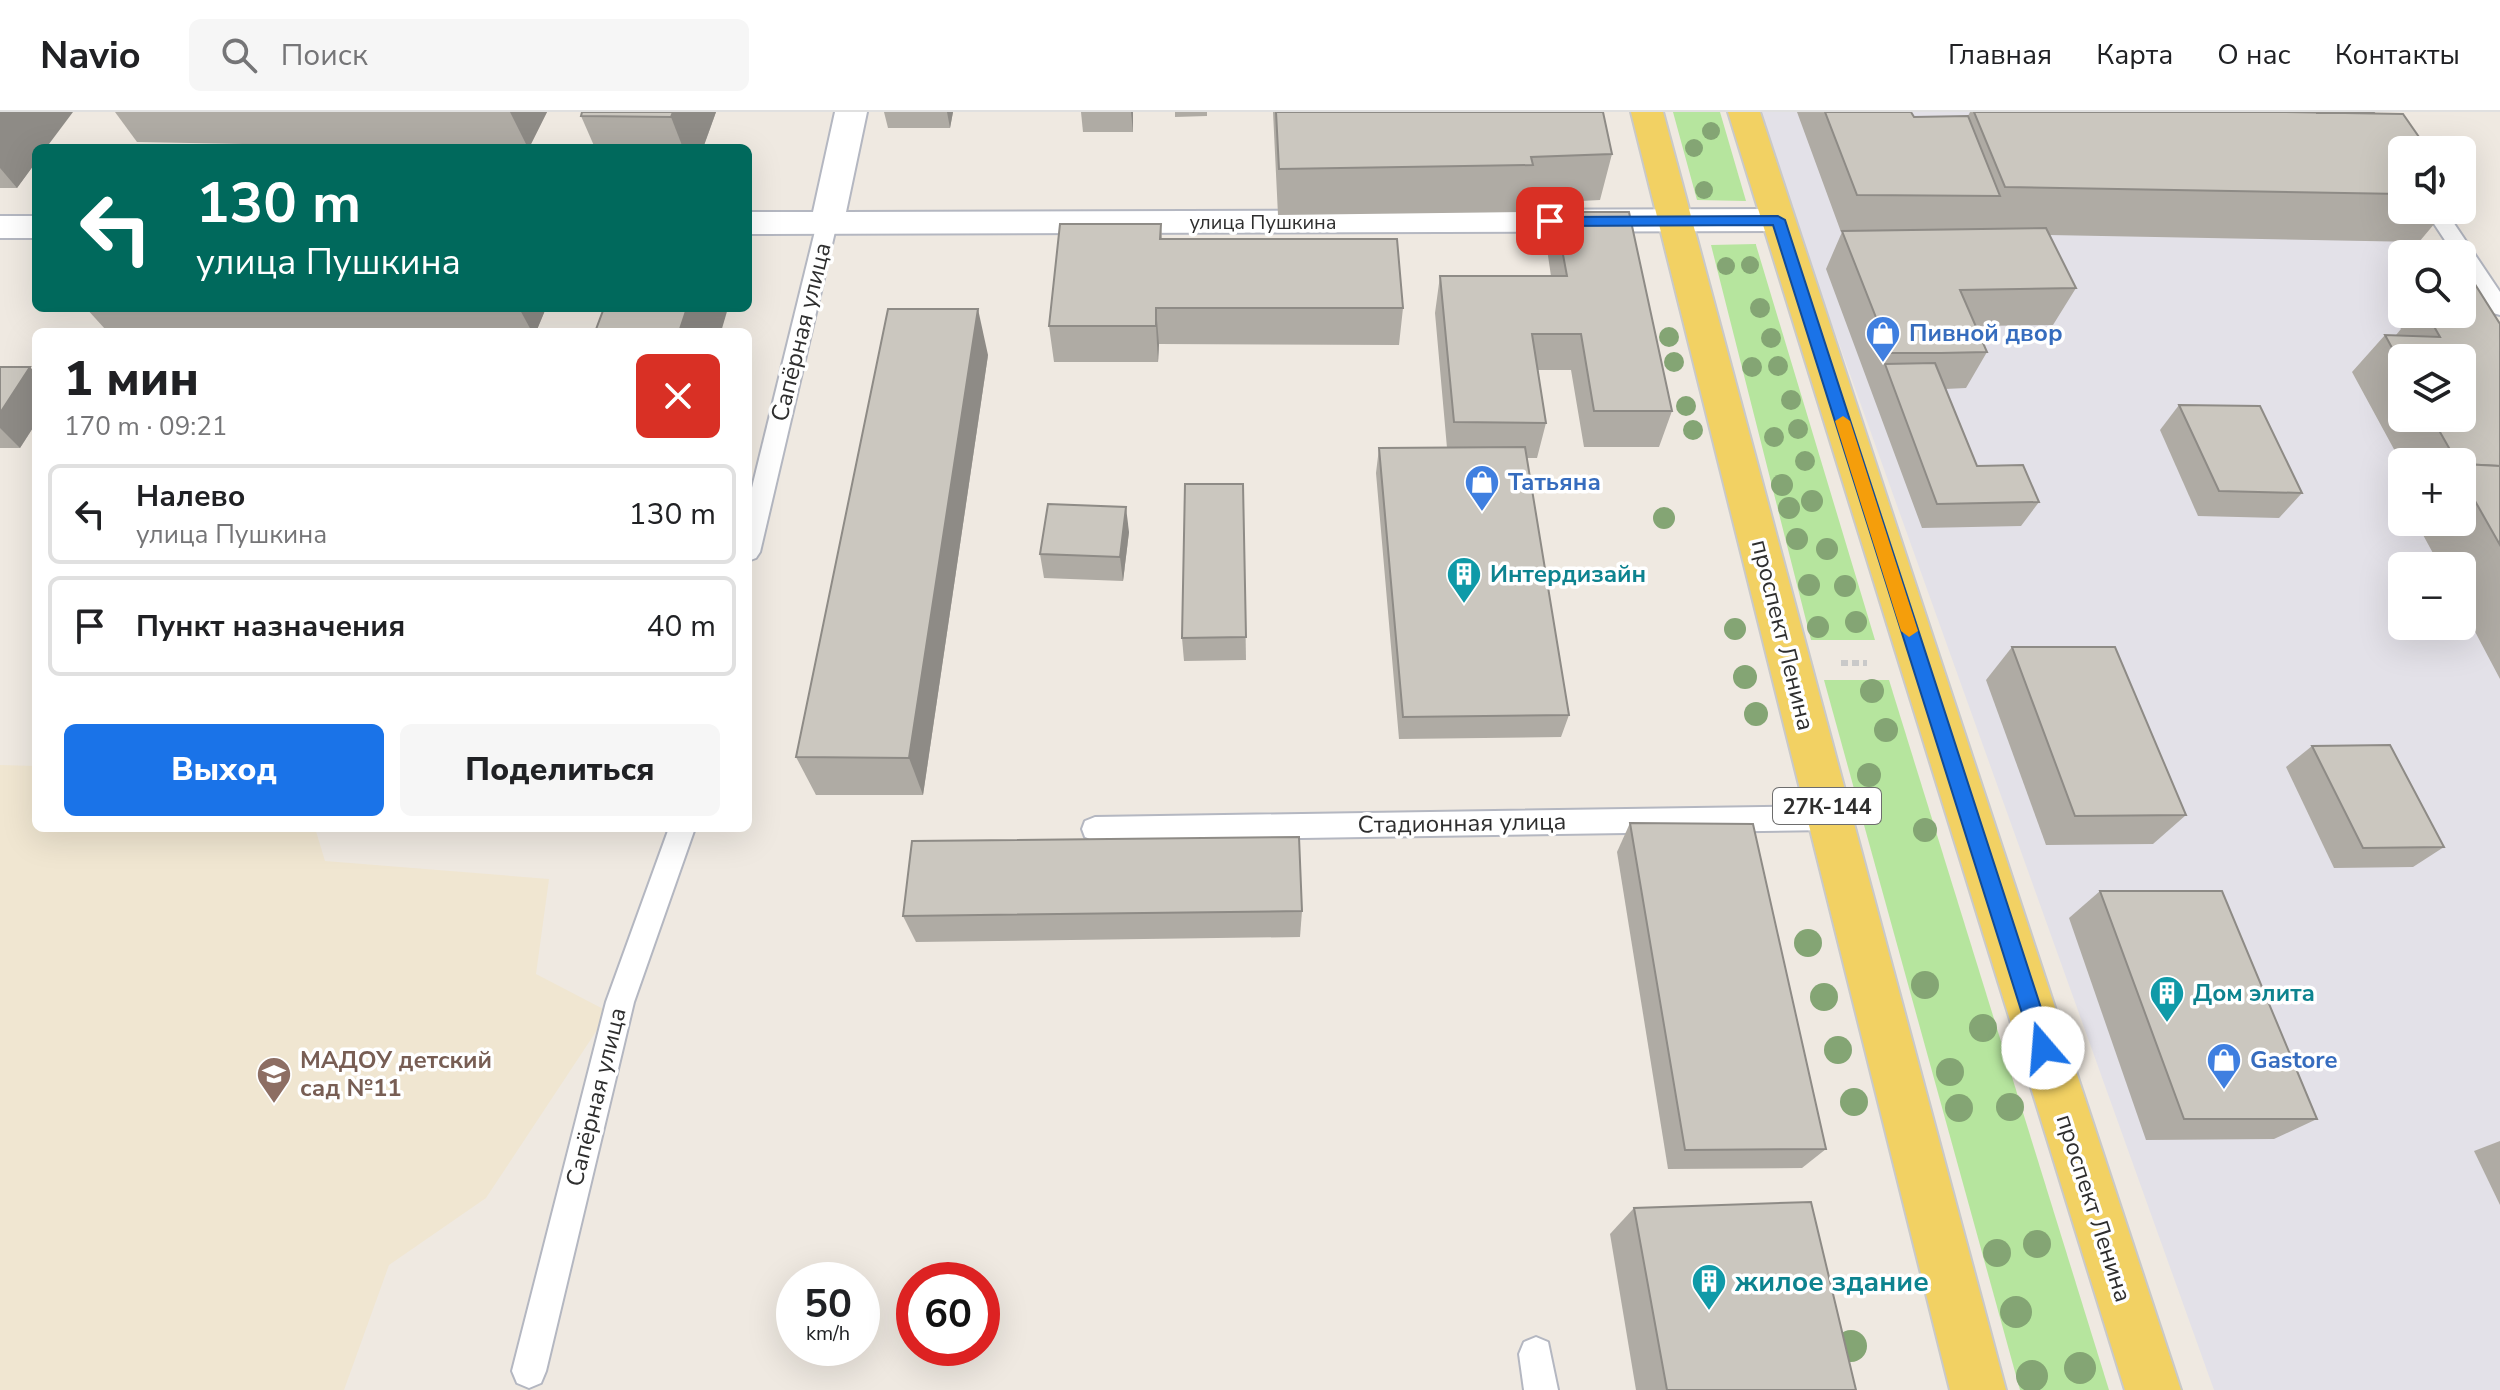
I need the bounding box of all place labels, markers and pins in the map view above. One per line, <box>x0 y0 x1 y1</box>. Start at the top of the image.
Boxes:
pin <box>1516 187 1584 255</box>
shop icon: Пивной двор <box>1864 314 1902 364</box>
place label: Пивной двор <box>1909 317 2063 349</box>
shop icon: Татьяна <box>1463 463 1501 513</box>
place label: Татьяна <box>1508 466 1601 498</box>
building icon: Интердизайн <box>1445 555 1483 605</box>
place label: Интердизайн <box>1490 558 1646 590</box>
building icon: Дом элита <box>2148 974 2186 1024</box>
place label: Дом элита <box>2193 977 2315 1009</box>
shop icon: Gastore <box>2205 1041 2243 1091</box>
place label: МАДОУ детский сад №11 <box>300 1044 492 1104</box>
place label: Gastore <box>2250 1044 2338 1076</box>
school or university icon: МАДОУ детский сад №11 <box>255 1055 293 1105</box>
building icon: жилое здание <box>1690 1262 1728 1312</box>
place label: жилое здание <box>1734 1263 1929 1301</box>

